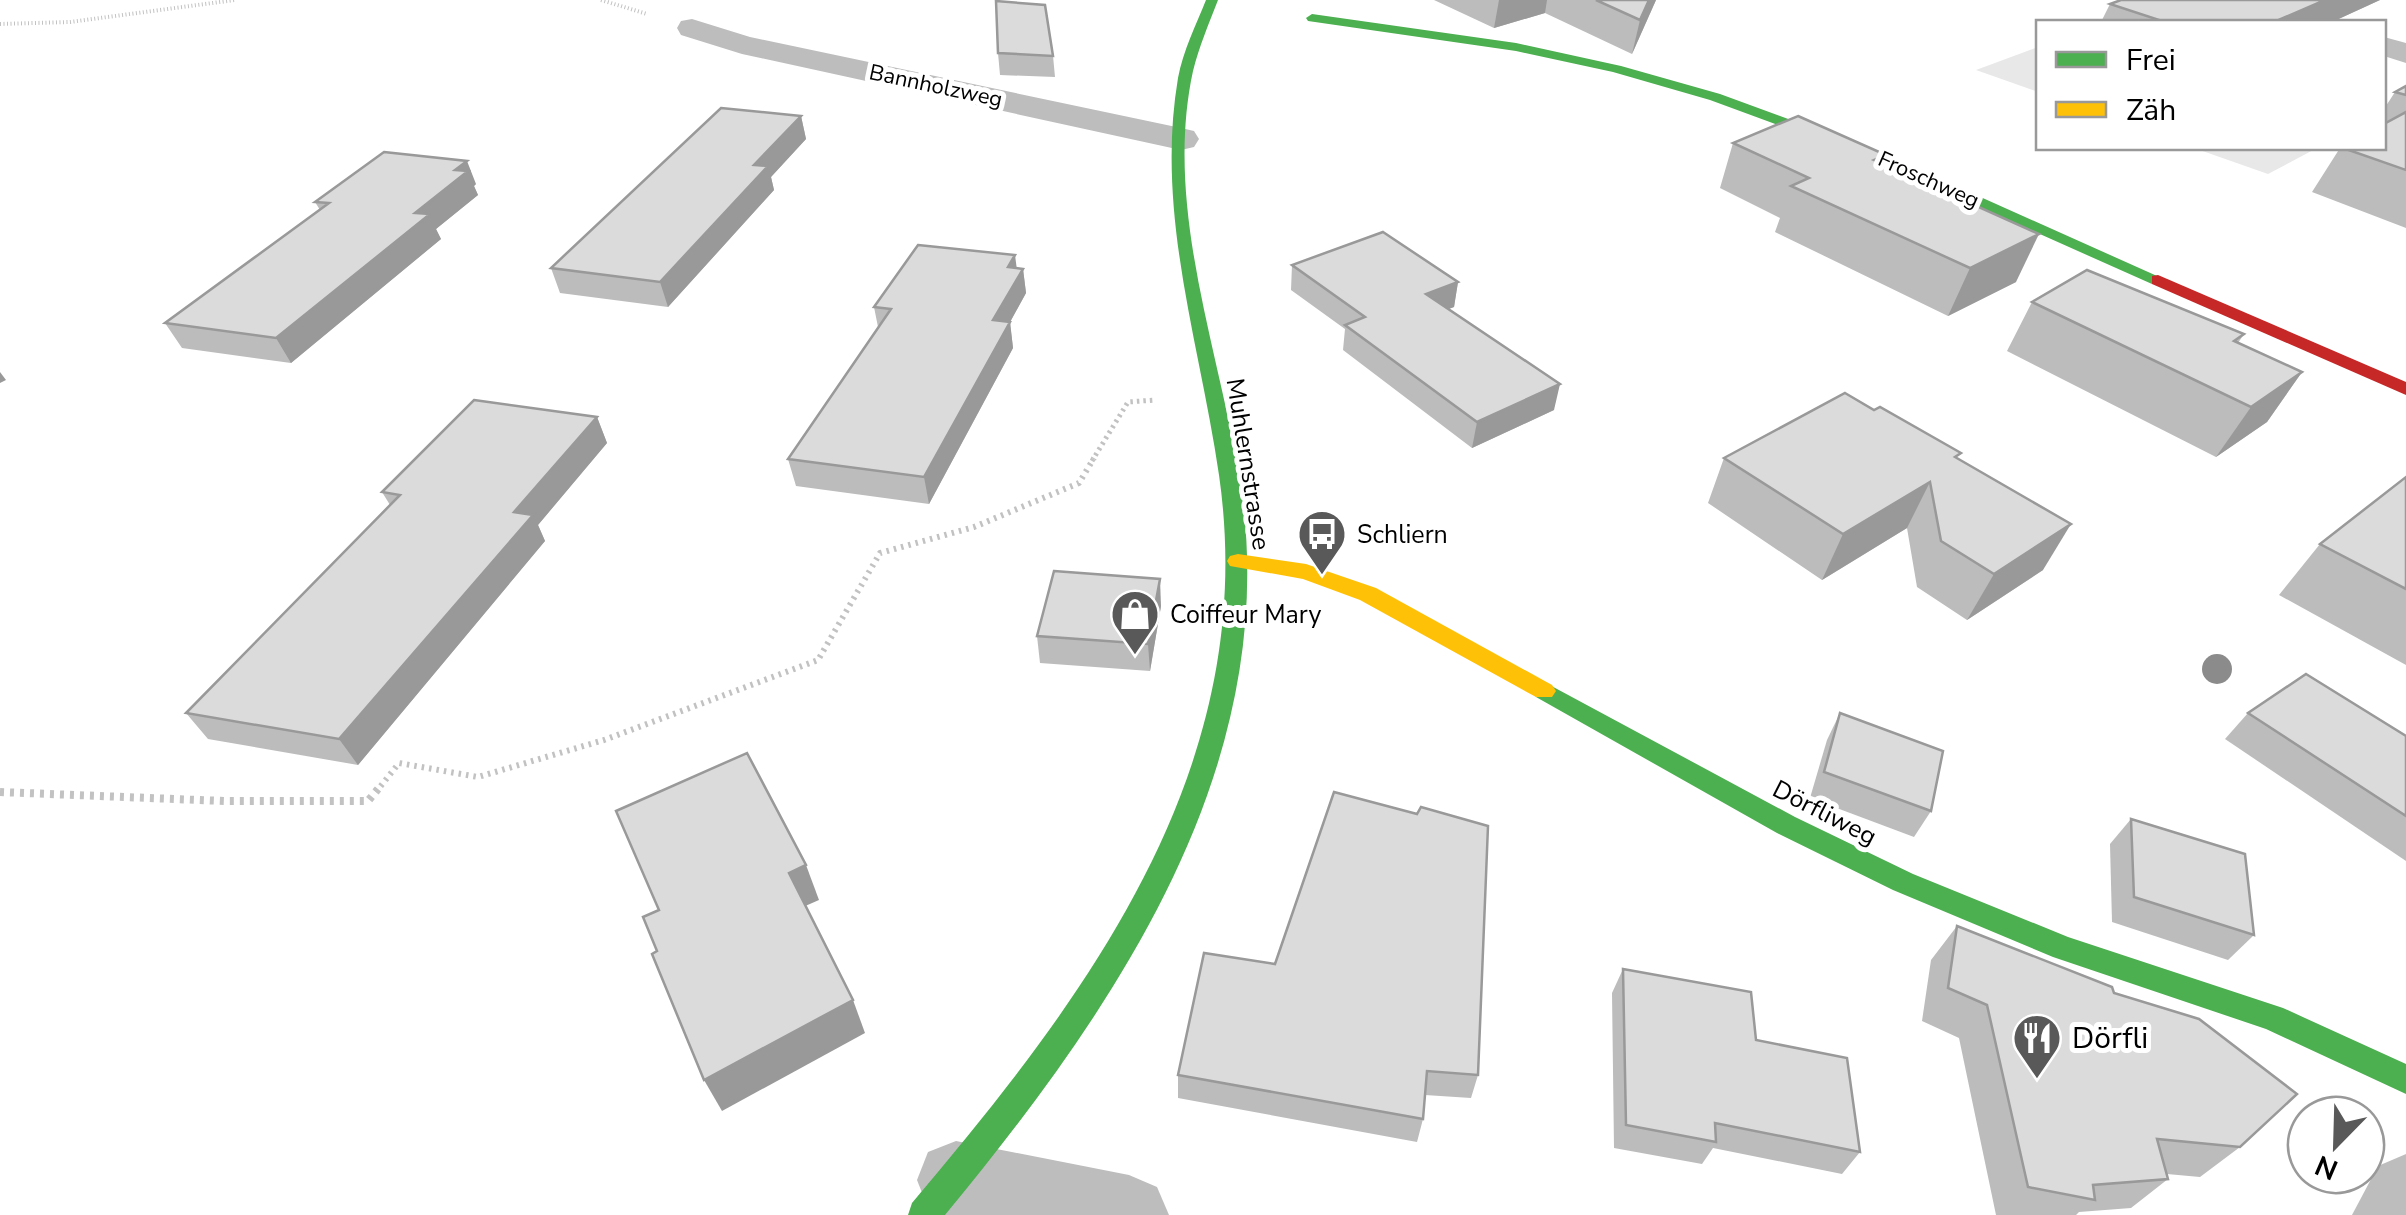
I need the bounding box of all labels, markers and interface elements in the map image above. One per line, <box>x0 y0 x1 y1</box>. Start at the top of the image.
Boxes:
legend <box>2036 20 2386 150</box>
text: Frei <box>2126 40 2176 81</box>
street label: Bannholzweg <box>866 57 1005 115</box>
text: Zäh <box>2126 90 2176 131</box>
street label: Froschweg <box>1873 144 1984 216</box>
street label: Muhlernstrasse <box>1218 376 1278 552</box>
bus stop icon: Schliern <box>1296 508 1348 576</box>
place label: Schliern <box>1357 518 1448 552</box>
shop icon: Coiffeur Mary <box>1109 588 1161 656</box>
place label: Coiffeur Mary <box>1170 598 1322 632</box>
street label: Dörfliweg <box>1767 772 1882 854</box>
restaurant icon: Dörfli <box>2011 1012 2063 1080</box>
place label: Dörfli <box>2072 1018 2148 1059</box>
north arrow <box>2286 1095 2386 1195</box>
text: N <box>2310 1146 2344 1189</box>

